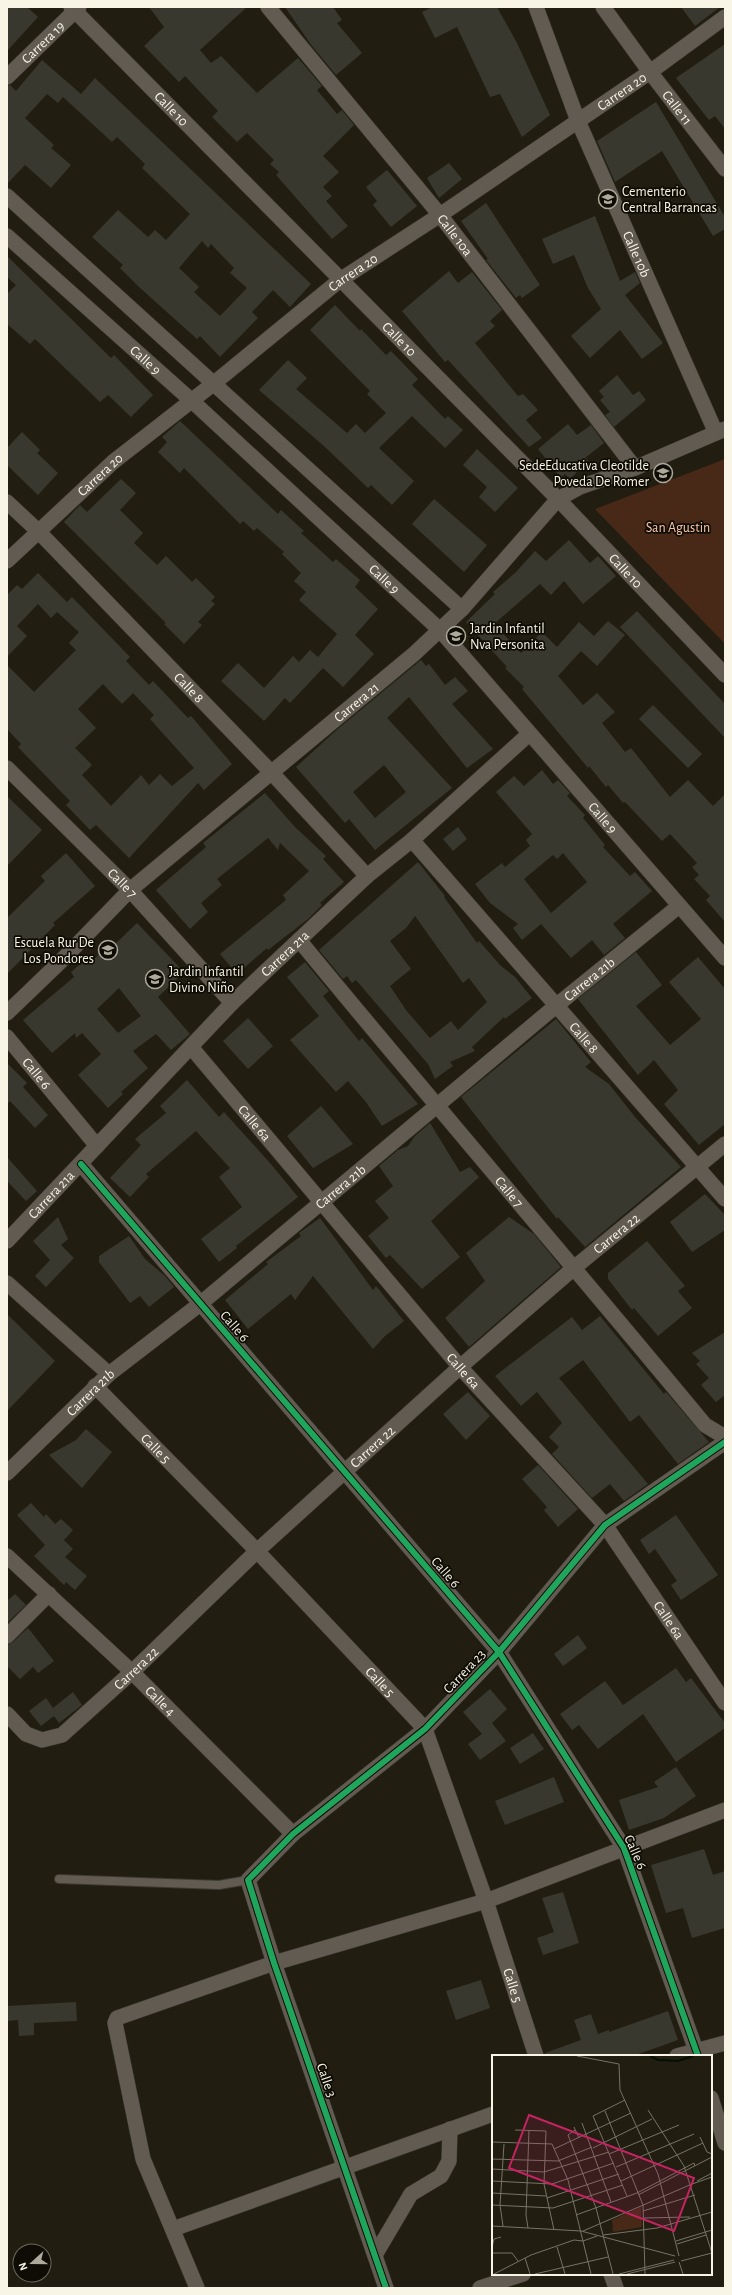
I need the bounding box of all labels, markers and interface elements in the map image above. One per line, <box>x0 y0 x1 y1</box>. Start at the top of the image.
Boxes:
street label: Carrera 19 <box>19 19 68 67</box>
street label: Carrera 20 <box>595 71 649 114</box>
street label: Calle 11 <box>659 88 694 128</box>
street label: Calle 10 <box>151 90 191 129</box>
place label: Cementerio Central Barrancas <box>622 185 717 215</box>
school or university icon: Cementerio Central Barrancas <box>597 188 619 210</box>
street label: Calle 10a <box>434 212 475 259</box>
street label: Calle 10b <box>620 229 652 280</box>
street label: Carrera 20 <box>326 252 380 294</box>
street label: Calle 10 <box>379 320 418 359</box>
street label: Calle 9 <box>127 343 163 378</box>
street label: Carrera 20 <box>75 451 126 499</box>
place label: SedeEducativa Cleotilde Poveda De Romer <box>519 459 649 489</box>
school or university icon: SedeEducativa Cleotilde Poveda De Romer <box>652 462 674 484</box>
park label: San Agustin <box>646 521 710 535</box>
street label: Calle 10 <box>606 551 645 591</box>
street label: Calle 9 <box>366 562 402 597</box>
place label: Jardin Infantil Nva Personita <box>470 622 545 652</box>
school or university icon: Jardin Infantil Nva Personita <box>445 625 467 647</box>
street label: Calle 8 <box>171 670 206 706</box>
street label: Carrera 21 <box>332 680 382 725</box>
street label: Calle 9 <box>585 800 619 836</box>
street label: Calle 7 <box>105 866 140 901</box>
street label: Carrera 21a <box>259 928 312 980</box>
place label: Escuela Rur De Los Pondores <box>14 936 94 966</box>
school or university icon: Escuela Rur De Los Pondores <box>97 939 119 961</box>
street label: Carrera 21b <box>562 955 618 1004</box>
place label: Jardin Infantil Divino Niño <box>169 965 244 995</box>
school or university icon: Jardin Infantil Divino Niño <box>144 968 166 990</box>
street label: Calle 8 <box>566 1020 601 1056</box>
street label: Calle 6 <box>19 1056 53 1092</box>
street label: Calle 6a <box>235 1103 273 1145</box>
street label: Carrera 21b <box>313 1162 369 1212</box>
street label: Carrera 21a <box>26 1168 78 1222</box>
street label: Calle 7 <box>492 1174 525 1210</box>
street label: Carrera 22 <box>591 1211 642 1257</box>
street label: Calle 6 <box>217 1308 251 1345</box>
street label: Calle 6a <box>443 1351 483 1392</box>
street label: Carrera 21b <box>64 1367 117 1419</box>
street label: Carrera 22 <box>348 1424 398 1471</box>
street label: Calle 5 <box>138 1431 173 1466</box>
street label: Calle 6 <box>428 1554 462 1591</box>
street label: Calle 6a <box>650 1599 686 1642</box>
street label: Carrera 22 <box>112 1645 161 1693</box>
street label: Carrera 23 <box>441 1647 489 1696</box>
street label: Calle 5 <box>362 1665 397 1700</box>
street label: Calle 4 <box>142 1684 178 1719</box>
street label: Calle 6 <box>621 1833 649 1872</box>
street label: Calle 5 <box>500 1967 524 2005</box>
inset map <box>492 2055 712 2275</box>
street label: Calle 3 <box>314 2061 338 2099</box>
north arrow <box>12 2243 52 2283</box>
text: N <box>17 2261 30 2272</box>

